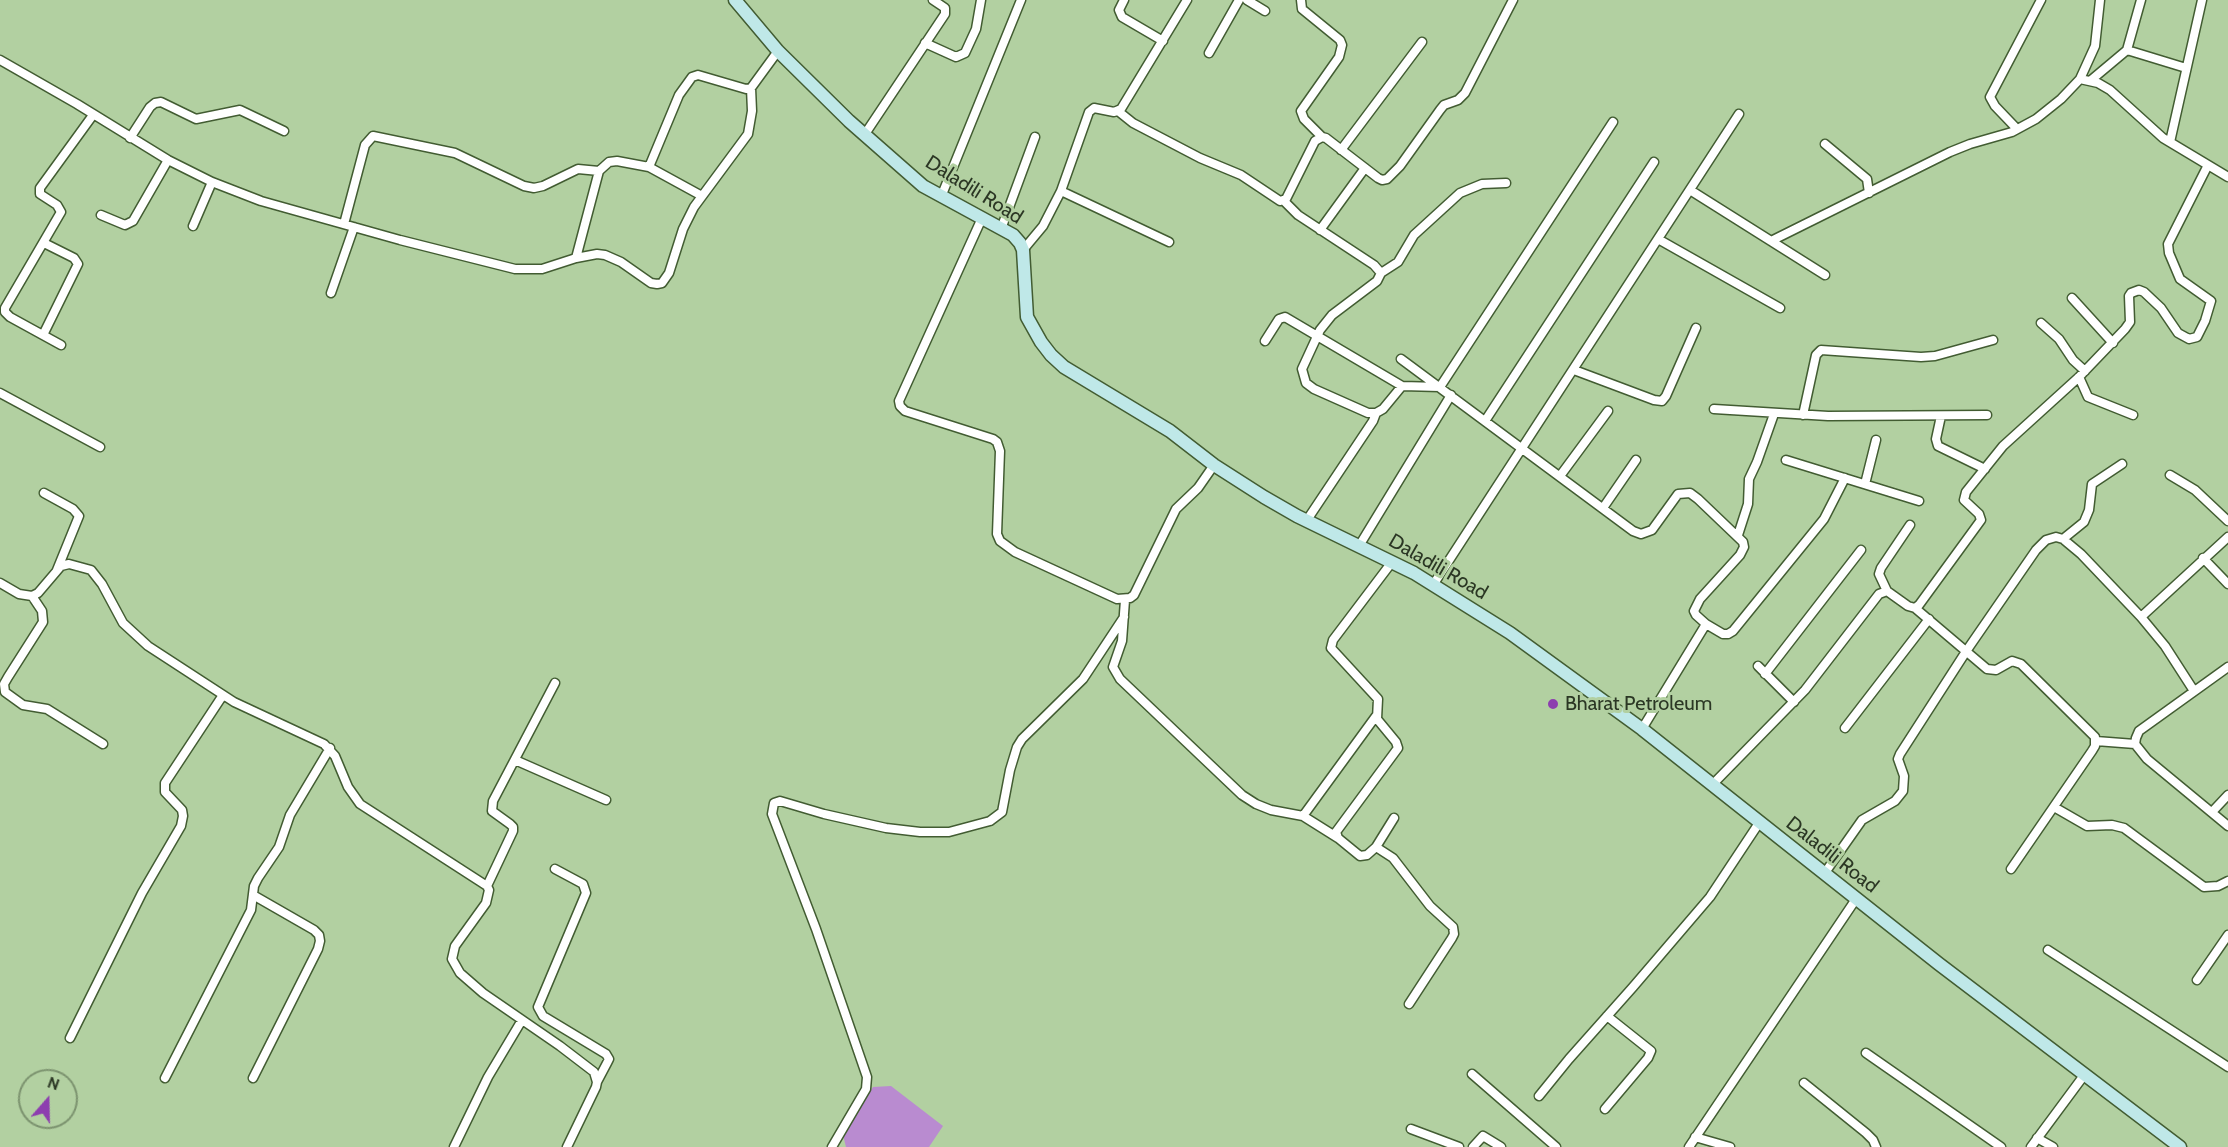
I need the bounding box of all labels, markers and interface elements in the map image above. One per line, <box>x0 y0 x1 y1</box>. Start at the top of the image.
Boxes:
street label: Daladili Road <box>921 151 1027 229</box>
street label: Daladili Road <box>1384 529 1492 605</box>
place label: Bharat Petroleum <box>1565 692 1712 716</box>
marker: Bharat Petroleum <box>1546 697 1560 711</box>
street label: Daladili Road <box>1781 812 1883 898</box>
north arrow <box>18 1069 78 1129</box>
text: N <box>45 1073 62 1094</box>

